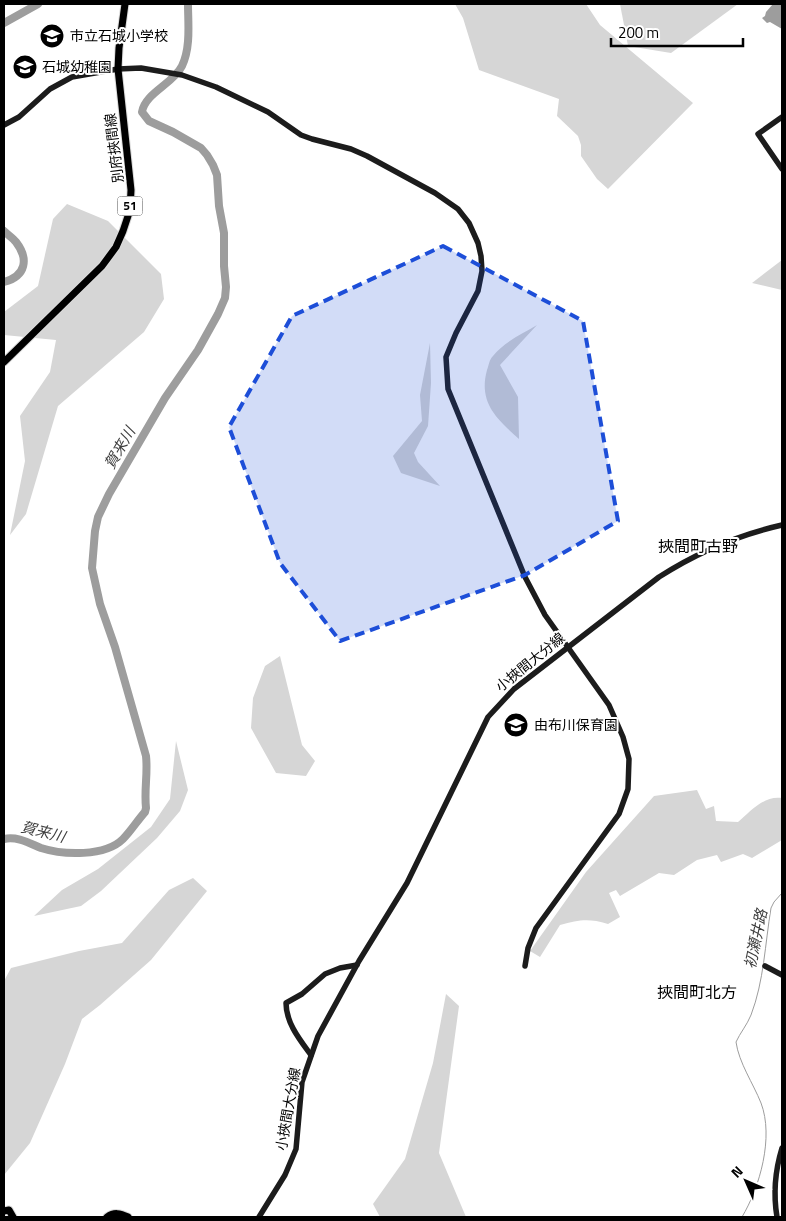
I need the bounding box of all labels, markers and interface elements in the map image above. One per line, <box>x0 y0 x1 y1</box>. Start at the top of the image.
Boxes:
scale bar <box>611 15 744 47</box>
text: 200 m <box>618 21 659 44</box>
school or university icon: 市立石城小学校 <box>39 23 65 49</box>
place label: 市立石城小学校 <box>70 25 168 46</box>
school or university icon: 石城幼稚園 <box>12 54 38 80</box>
place label: 石城幼稚園 <box>42 56 112 77</box>
street label: 別府挾間線 <box>99 112 128 184</box>
road number: 51 <box>118 197 142 216</box>
water label: 賀来川 <box>98 421 142 473</box>
district label: 挾間町古野 <box>658 534 738 558</box>
street label: 小挾間大分線 <box>490 627 569 696</box>
school or university icon: 由布川保育園 <box>503 712 529 738</box>
place label: 由布川保育園 <box>534 714 618 735</box>
water label: 賀来川 <box>18 815 70 849</box>
water label: 初瀬井路 <box>738 905 773 971</box>
district label: 挾間町北方 <box>657 980 737 1004</box>
street label: 小挾間大分線 <box>270 1066 305 1152</box>
north arrow <box>721 1156 771 1206</box>
text: N <box>726 1161 747 1182</box>

